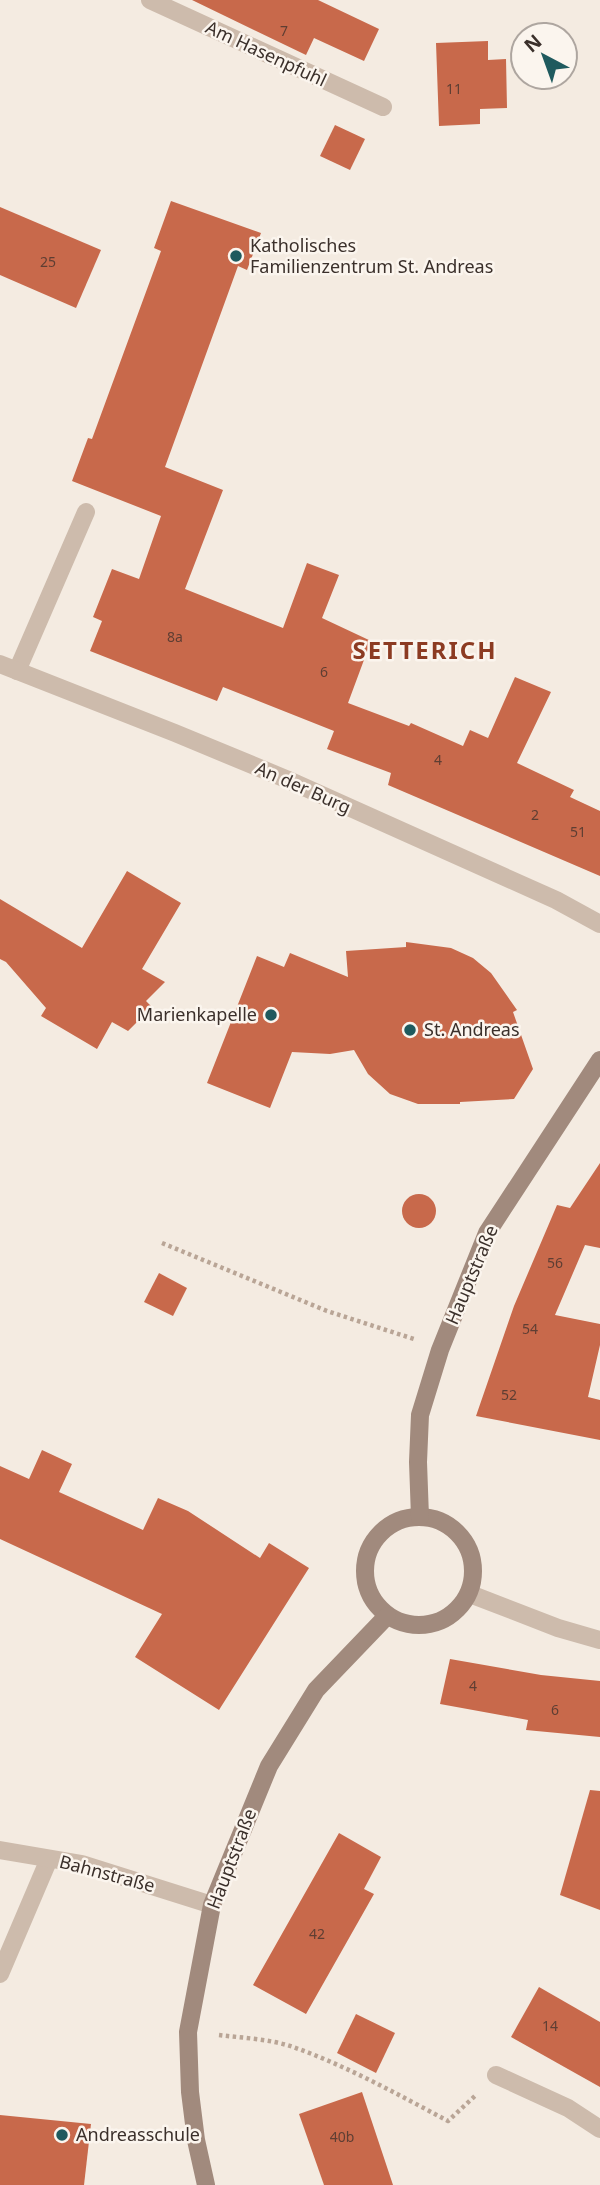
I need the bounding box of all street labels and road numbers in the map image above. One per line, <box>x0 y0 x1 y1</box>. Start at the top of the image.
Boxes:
street label: Am Hasenpfuhl <box>202 15 331 92</box>
street label: An der Burg <box>252 755 355 819</box>
street label: Hauptstraße <box>439 1221 503 1328</box>
street label: Hauptstraße <box>201 1805 261 1912</box>
street label: Bahnstraße <box>57 1849 158 1897</box>

